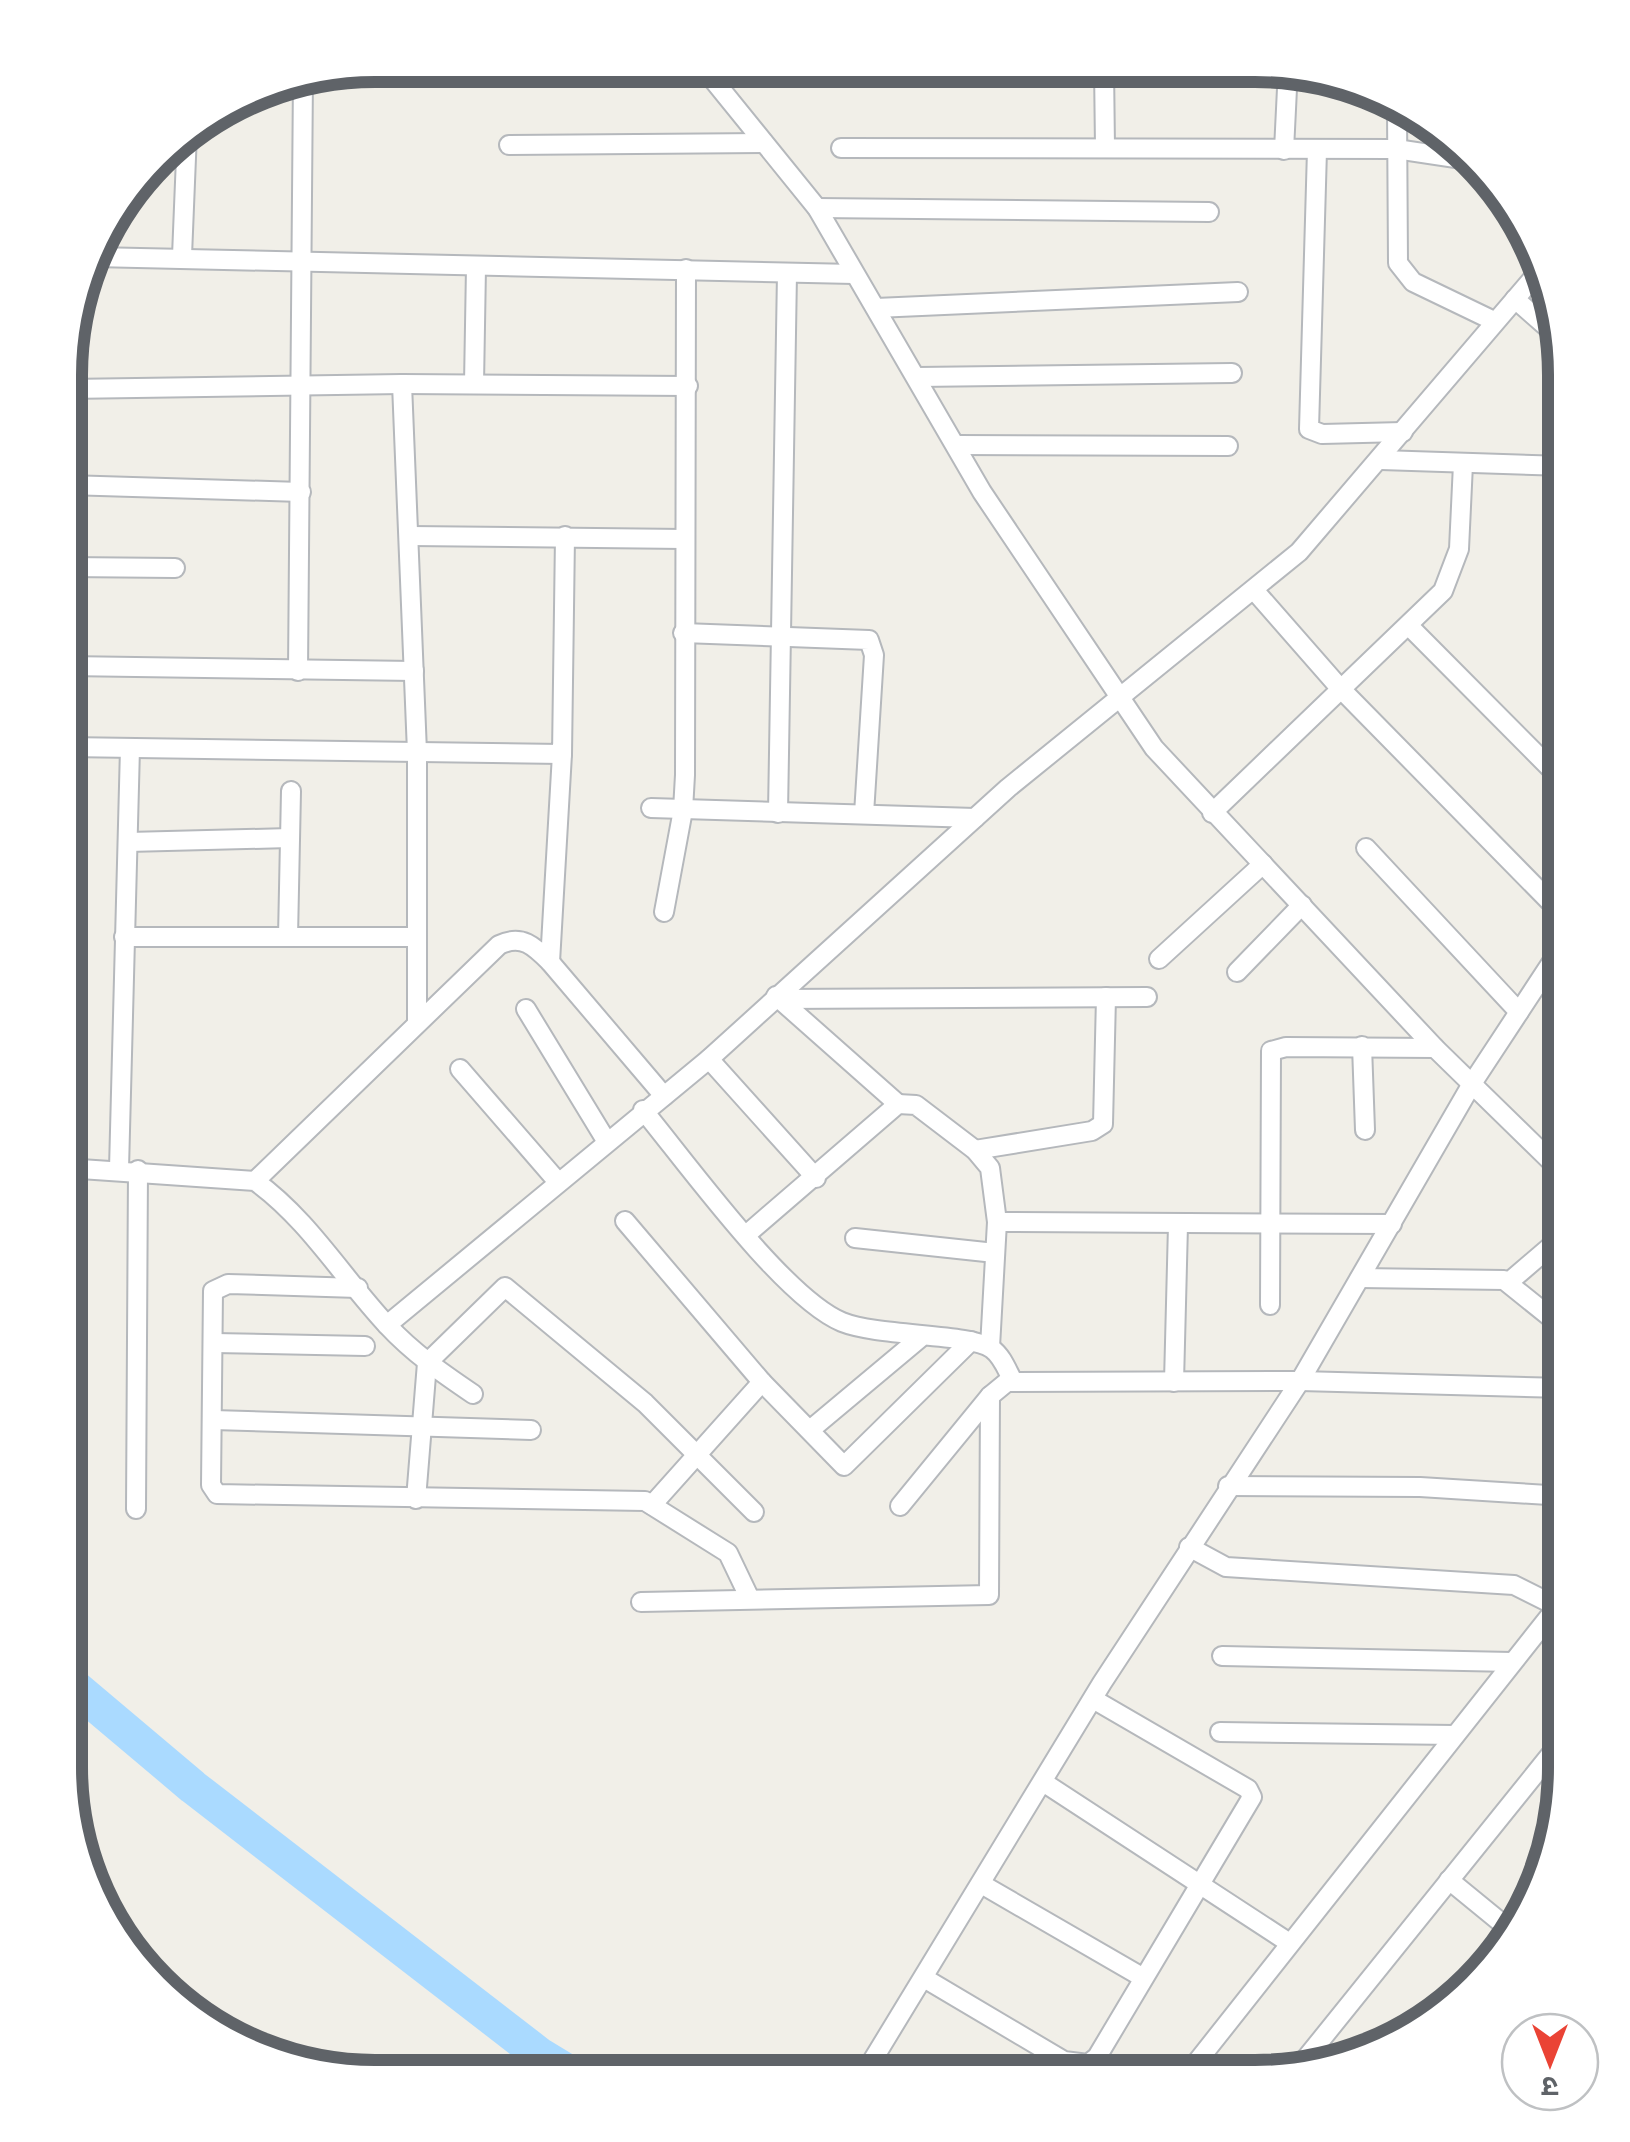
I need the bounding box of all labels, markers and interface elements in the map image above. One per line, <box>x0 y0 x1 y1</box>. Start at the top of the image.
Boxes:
north arrow <box>1500 2012 1600 2112</box>
text: उ <box>1541 2071 1558 2099</box>

